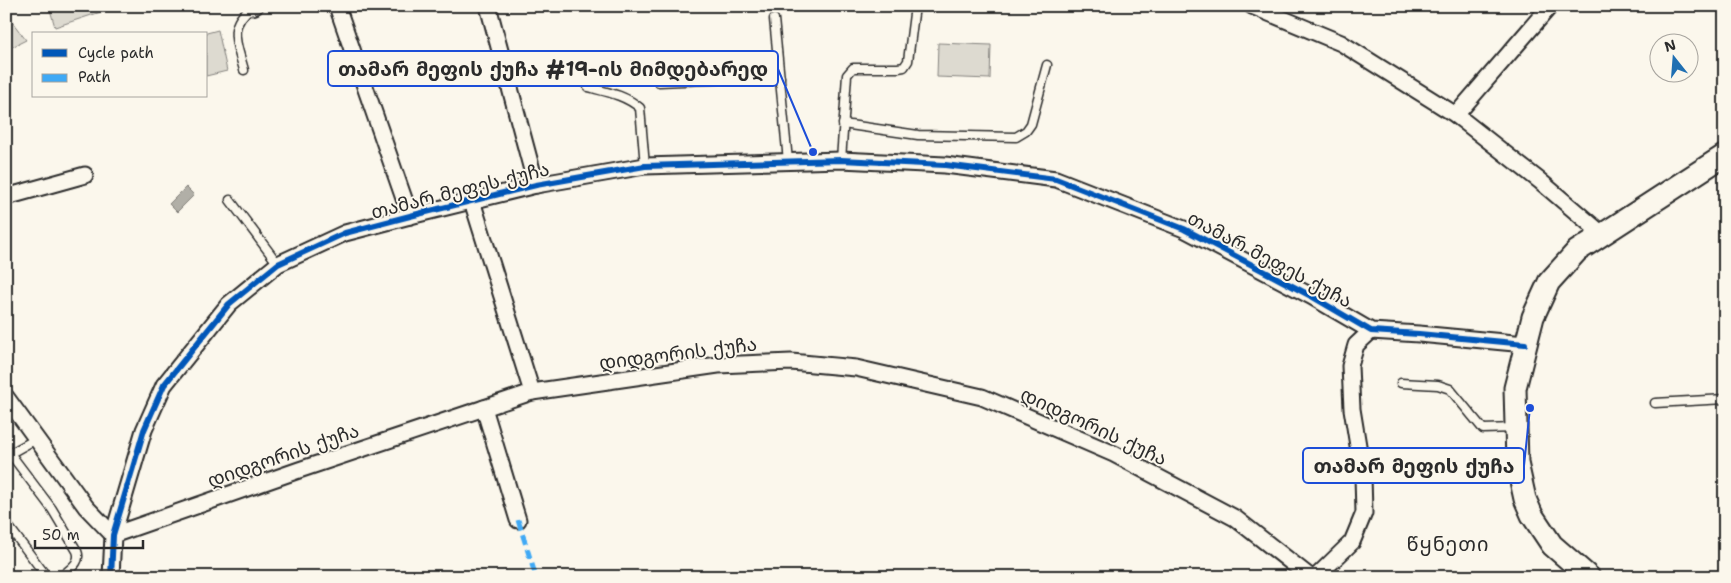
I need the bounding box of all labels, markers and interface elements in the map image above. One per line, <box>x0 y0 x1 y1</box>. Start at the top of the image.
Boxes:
legend <box>32 32 208 98</box>
north arrow <box>1648 32 1698 82</box>
text: N <box>1662 35 1678 56</box>
text: Cycle path <box>78 43 154 63</box>
callout: თამარ მეფის ქუჩა #19-ის მიმდებარედ <box>328 51 778 86</box>
text: თამარ მეფის ქუჩა #19-ის მიმდებარედ <box>338 56 768 82</box>
text: Path <box>78 67 111 87</box>
street label: თამარ მეფეს ქუჩა <box>368 156 552 225</box>
street label: თამარ მეფეს ქუჩა <box>1183 206 1356 313</box>
street label: დიდგორის ქუჩა <box>598 331 758 376</box>
street label: დიდგორის ქუჩა <box>1017 382 1171 471</box>
street label: დიდგორის ქუჩა <box>204 418 362 493</box>
callout: თამარ მეფის ქუჩა <box>1303 448 1524 483</box>
text: თამარ მეფის ქუჩა <box>1314 453 1514 479</box>
scale bar <box>35 518 142 550</box>
text: 50 m <box>42 525 80 545</box>
district label: წყნეთი <box>1407 531 1489 557</box>

